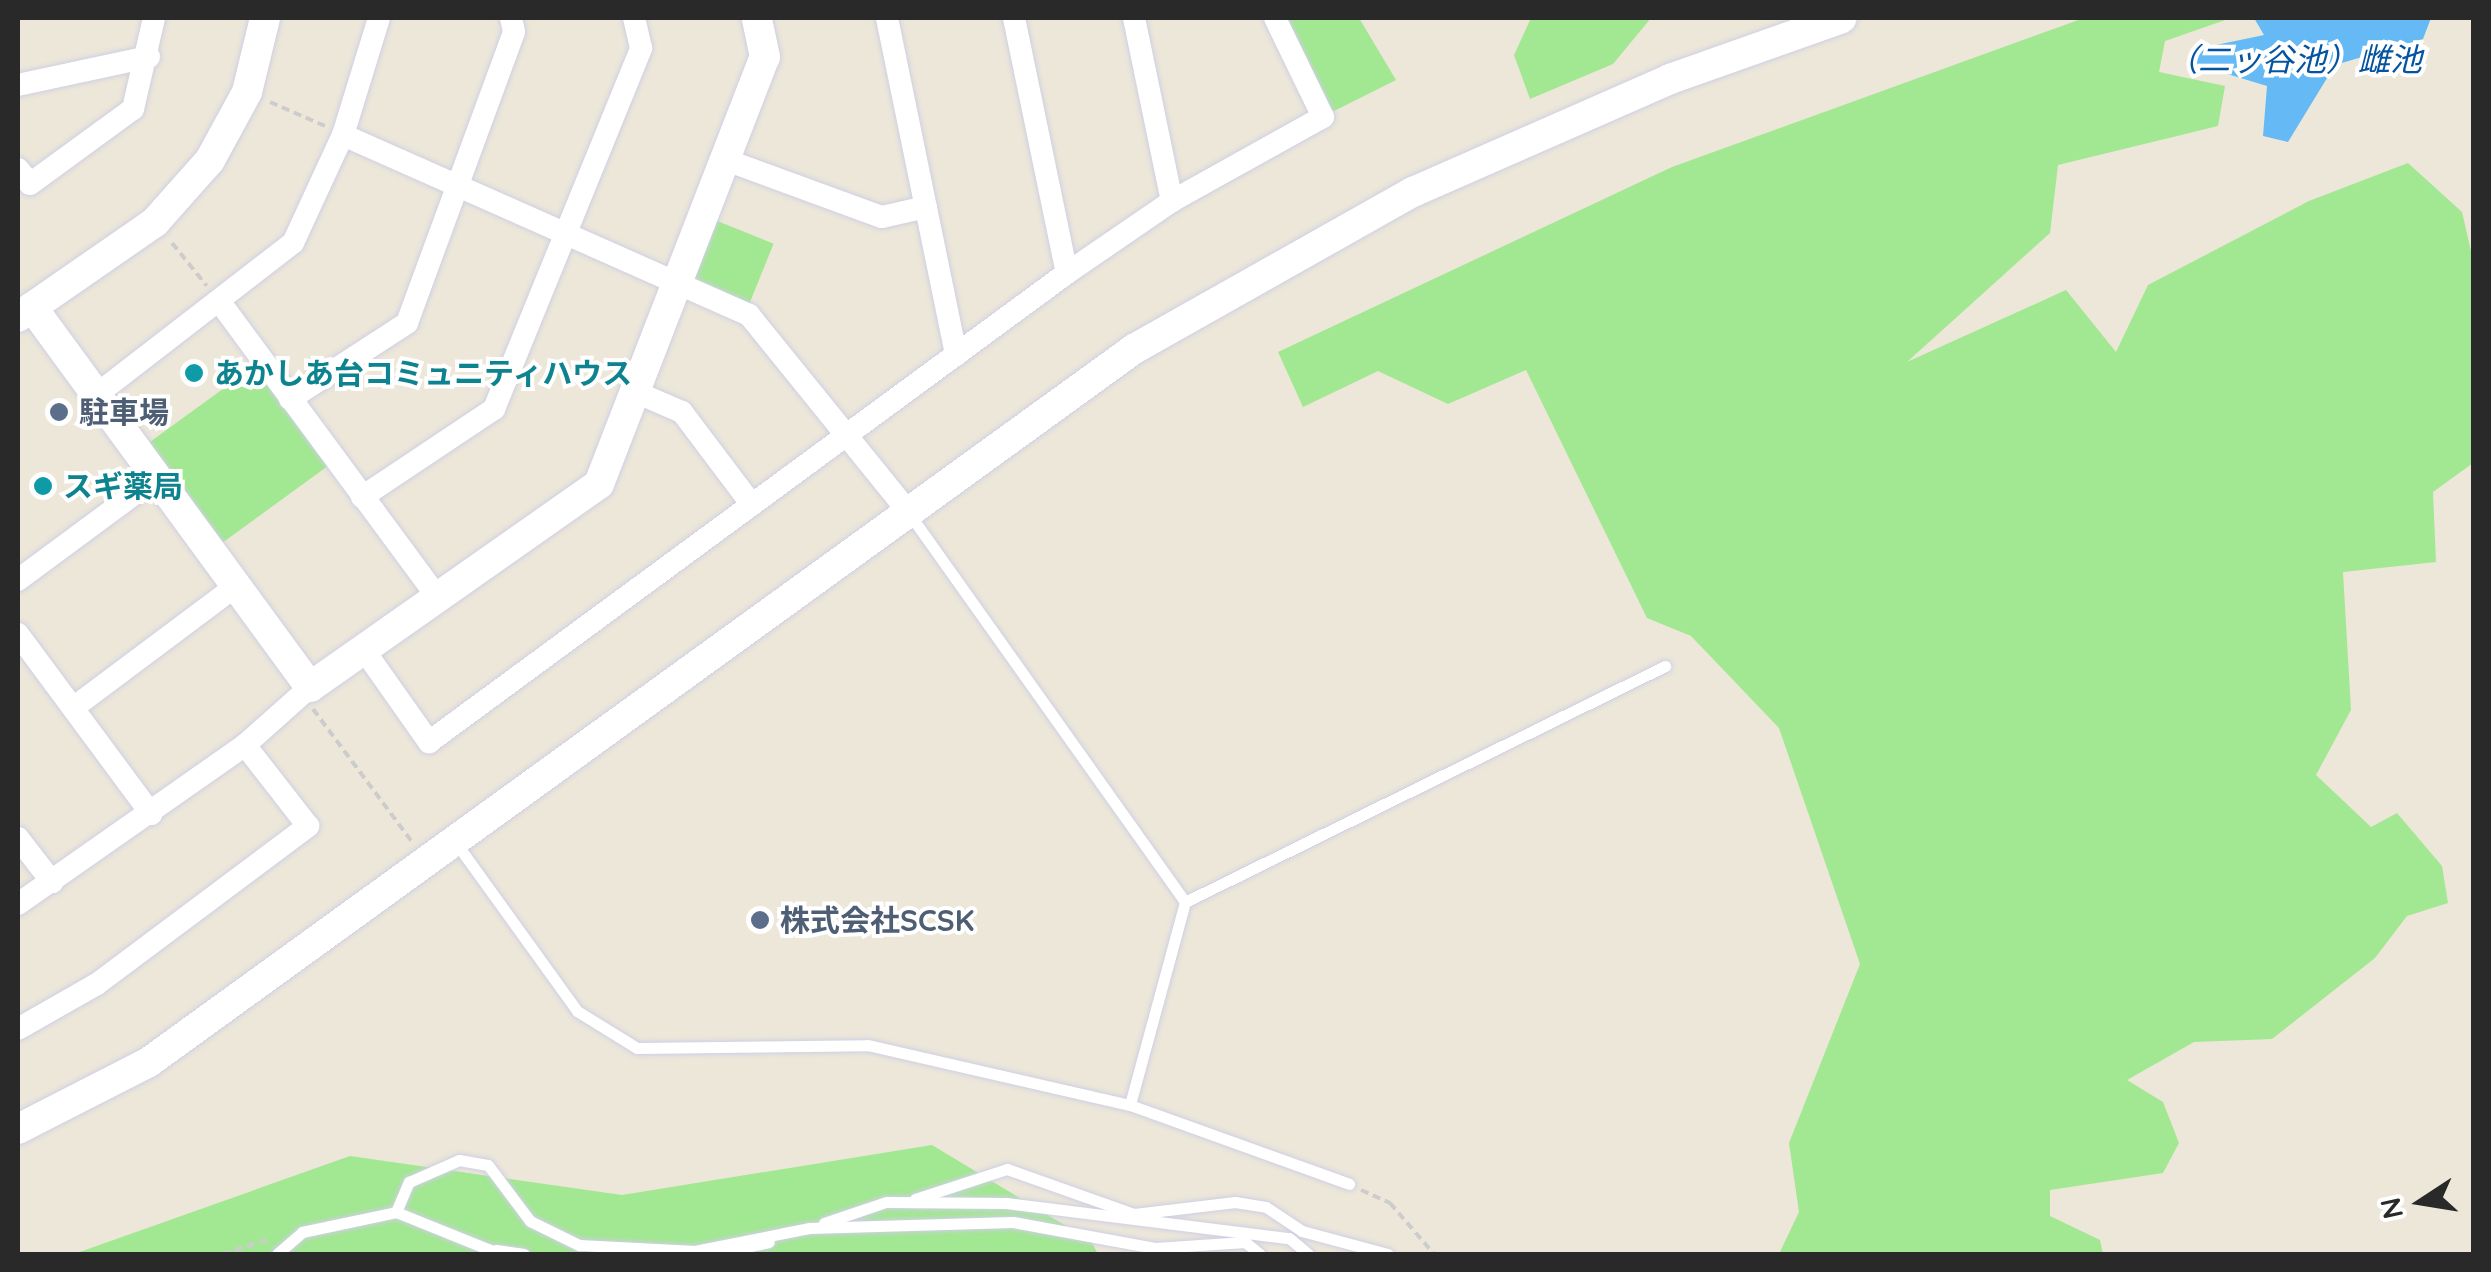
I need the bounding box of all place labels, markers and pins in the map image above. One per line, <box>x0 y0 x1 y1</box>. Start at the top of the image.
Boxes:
place label: あかしあ台コミュニティハウス <box>214 355 634 391</box>
marker: あかしあ台コミュニティハウス <box>183 362 205 384</box>
place label: 駐車場 <box>79 394 169 430</box>
marker: 駐車場 <box>48 401 70 423</box>
place label: スギ薬局 <box>63 468 183 504</box>
marker: スギ薬局 <box>32 475 54 497</box>
place label: 株式会社SCSK <box>780 902 974 938</box>
marker: 株式会社SCSK <box>749 909 771 931</box>

